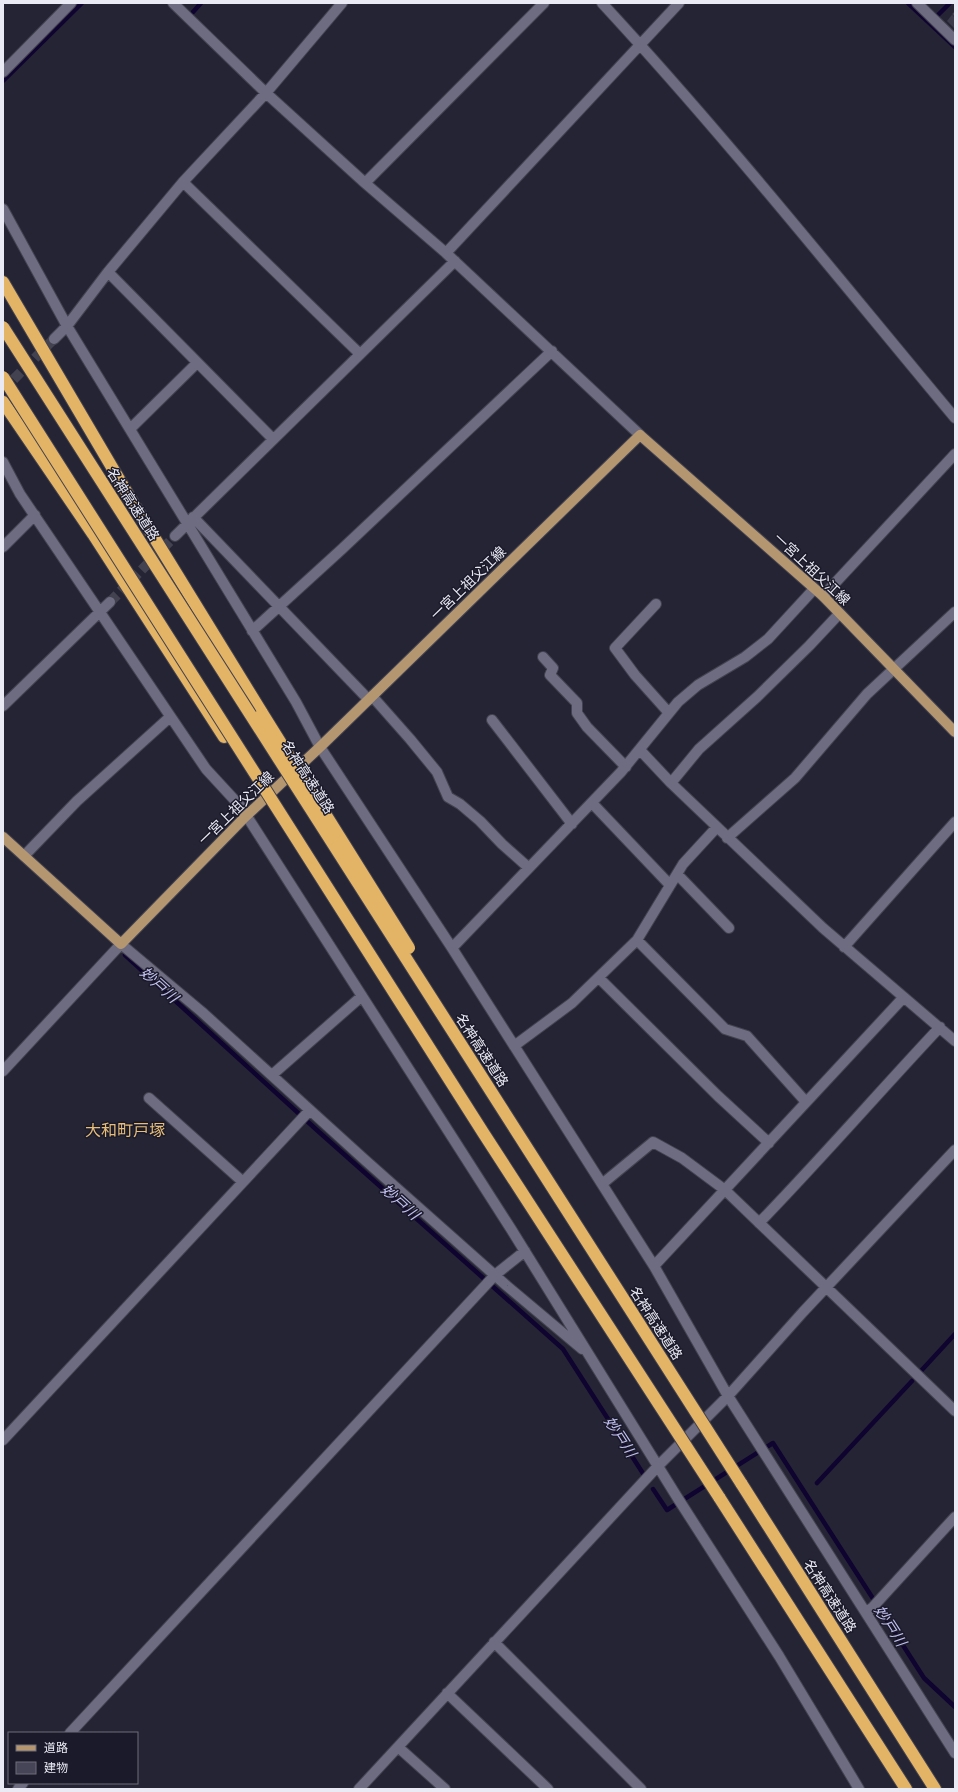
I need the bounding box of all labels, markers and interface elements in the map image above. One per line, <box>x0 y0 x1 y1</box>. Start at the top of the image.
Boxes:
street label: 名神高速道路 <box>103 464 163 544</box>
street label: 一宮上祖父江線 <box>771 529 854 608</box>
street label: 一宮上祖父江線 <box>427 542 509 623</box>
street label: 名神高速道路 <box>278 737 338 817</box>
street label: 一宮上祖父江線 <box>195 767 277 848</box>
water label: 妙戸川 <box>137 963 184 1007</box>
street label: 名神高速道路 <box>452 1010 512 1090</box>
district label: 大和町戸塚 <box>85 1120 165 1139</box>
water label: 妙戸川 <box>378 1180 425 1224</box>
street label: 名神高速道路 <box>626 1283 686 1363</box>
water label: 妙戸川 <box>601 1413 642 1462</box>
street label: 名神高速道路 <box>800 1556 860 1636</box>
water label: 妙戸川 <box>871 1602 912 1651</box>
legend <box>8 1732 138 1784</box>
text: 道路 <box>44 1740 68 1755</box>
text: 建物 <box>44 1760 68 1775</box>

